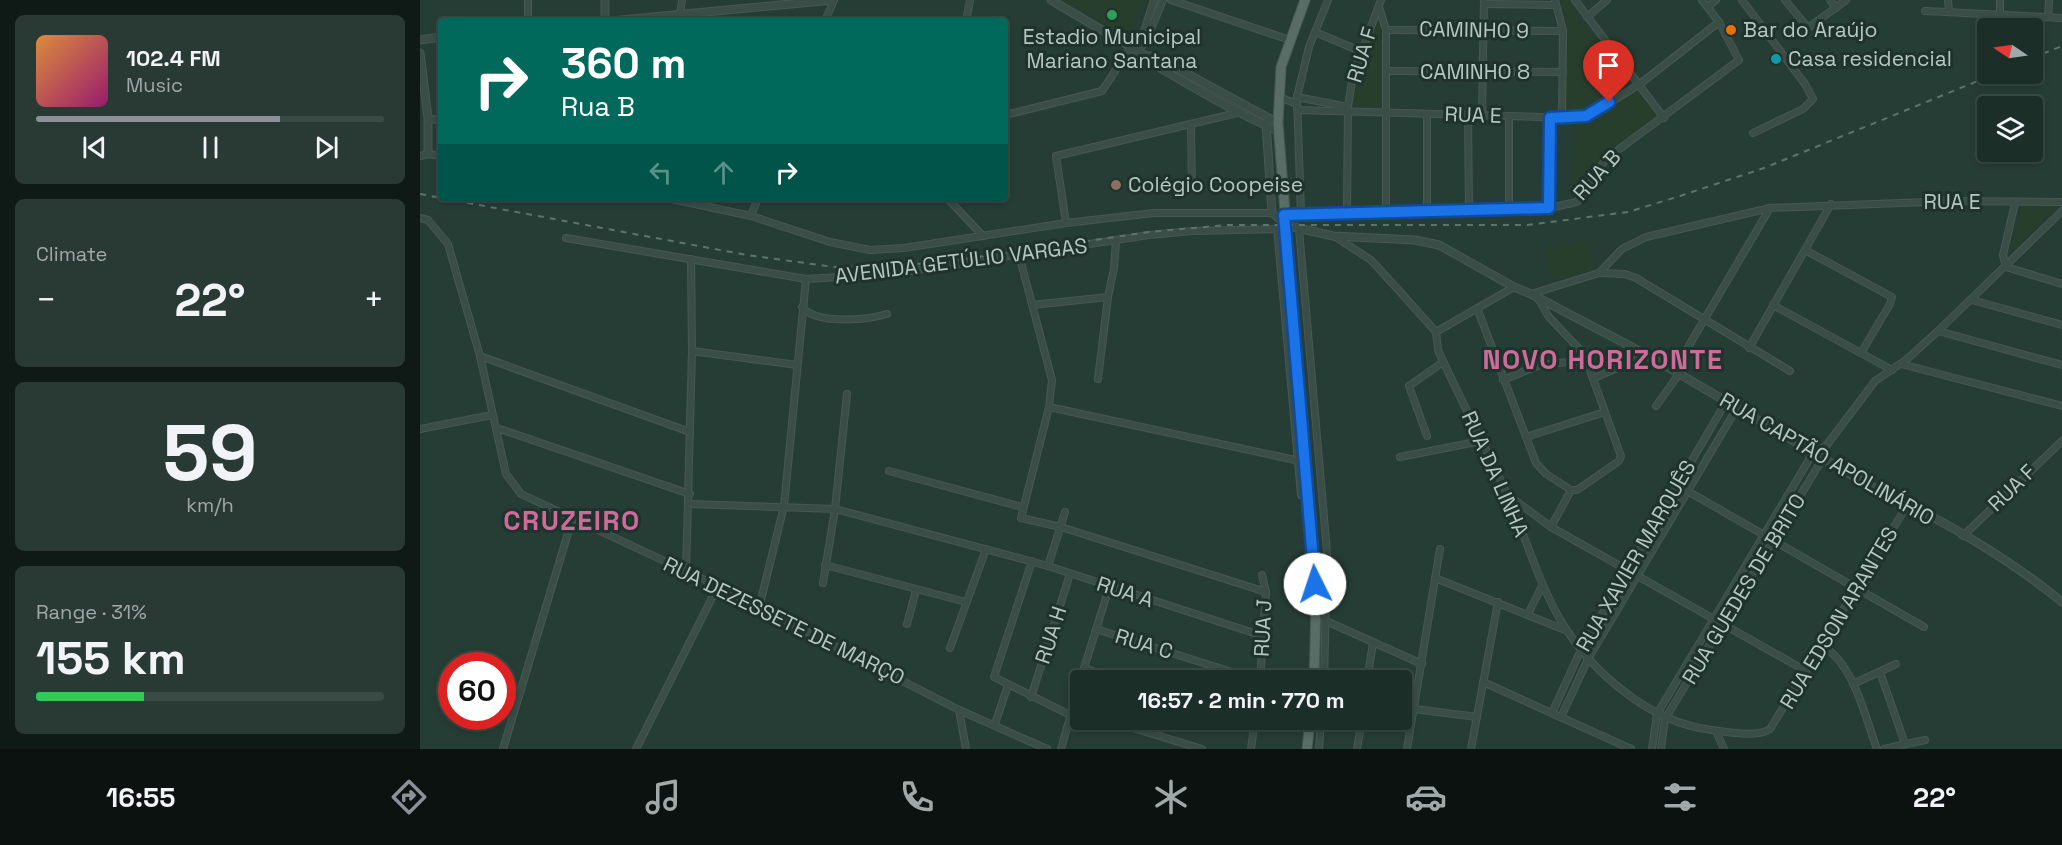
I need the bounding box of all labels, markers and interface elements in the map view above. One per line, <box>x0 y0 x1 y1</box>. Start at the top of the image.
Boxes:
marker: Estadio Municipal Mariano Santana <box>1105 8 1119 22</box>
street label: CAMINHO 9 <box>1419 15 1529 44</box>
place label: Bar do Araújo <box>1743 16 1878 43</box>
north arrow <box>1977 18 2043 84</box>
map controls <box>1977 18 2043 162</box>
place label: Estadio Municipal Mariano Santana <box>1023 23 1201 74</box>
marker: Bar do Araújo <box>1724 23 1738 37</box>
street label: RUA F <box>1340 24 1383 86</box>
text: 360 m <box>561 37 686 90</box>
pin <box>1583 40 1634 102</box>
icon: right <box>462 42 540 120</box>
text: 102.4 FM <box>126 44 221 72</box>
place label: Casa residencial <box>1788 45 1952 72</box>
icon: arrive <box>1592 49 1625 82</box>
marker: Casa residencial <box>1769 52 1783 66</box>
street label: CAMINHO 8 <box>1420 58 1530 85</box>
text: Music <box>126 72 183 98</box>
text: Rua B <box>561 89 635 124</box>
button: layers <box>1977 96 2043 162</box>
street label: RUA E <box>1444 100 1502 129</box>
icon: previous <box>78 131 111 164</box>
icon: pause <box>194 131 227 164</box>
icon: next <box>310 131 343 164</box>
street label: RUA B <box>1567 144 1626 206</box>
icon: left <box>644 156 677 189</box>
icon: ahead <box>707 156 740 189</box>
icon: right <box>770 156 803 189</box>
place label: Colégio Coopeise <box>1128 171 1303 198</box>
marker: Colégio Coopeise <box>1109 178 1123 192</box>
street label: RUA E <box>1923 188 1981 215</box>
street label: AVENIDA GETÚLIO VARGAS <box>833 232 1089 289</box>
text: Climate <box>36 241 107 267</box>
text: 22° <box>174 272 246 329</box>
text: − <box>36 279 56 321</box>
text: + <box>364 279 384 321</box>
district label: NOVO HORIZONTE <box>1483 342 1723 377</box>
street label: RUA CAPTÃO APOLINÁRIO <box>1715 386 1939 531</box>
text: 59 <box>162 403 258 503</box>
street label: RUA DA LINHA <box>1456 407 1535 541</box>
street label: RUA XAVIER MARQUÊS <box>1570 455 1701 656</box>
street label: RUA F <box>1982 458 2041 517</box>
street label: RUA GUEDES DE BRITO <box>1676 488 1811 689</box>
text: km/h <box>186 492 234 518</box>
district label: CRUZEIRO <box>503 503 641 538</box>
street label: RUA EDSON ARANTES <box>1774 522 1904 714</box>
street label: RUA DEZESSETE DE MARÇO <box>659 550 909 691</box>
position arrow <box>1283 552 1347 616</box>
street label: RUA A <box>1093 570 1157 613</box>
street label: RUA J <box>1248 598 1277 658</box>
text: Range · 31% <box>36 599 147 625</box>
street label: RUA H <box>1029 603 1072 667</box>
street label: RUA C <box>1112 622 1176 665</box>
text: 155 km <box>36 630 186 687</box>
speed limit sign: 60 <box>438 652 516 730</box>
text: 16:57 · 2 min · 770 m <box>1138 686 1344 714</box>
icon: directions <box>388 776 430 818</box>
icon: music <box>642 776 684 818</box>
icon: phone <box>896 776 938 818</box>
icon: climate <box>1150 776 1192 818</box>
icon: car <box>1405 776 1447 818</box>
icon: filters <box>1659 776 1701 818</box>
text: 16:55 <box>106 780 175 815</box>
text: 22° <box>1913 780 1956 815</box>

